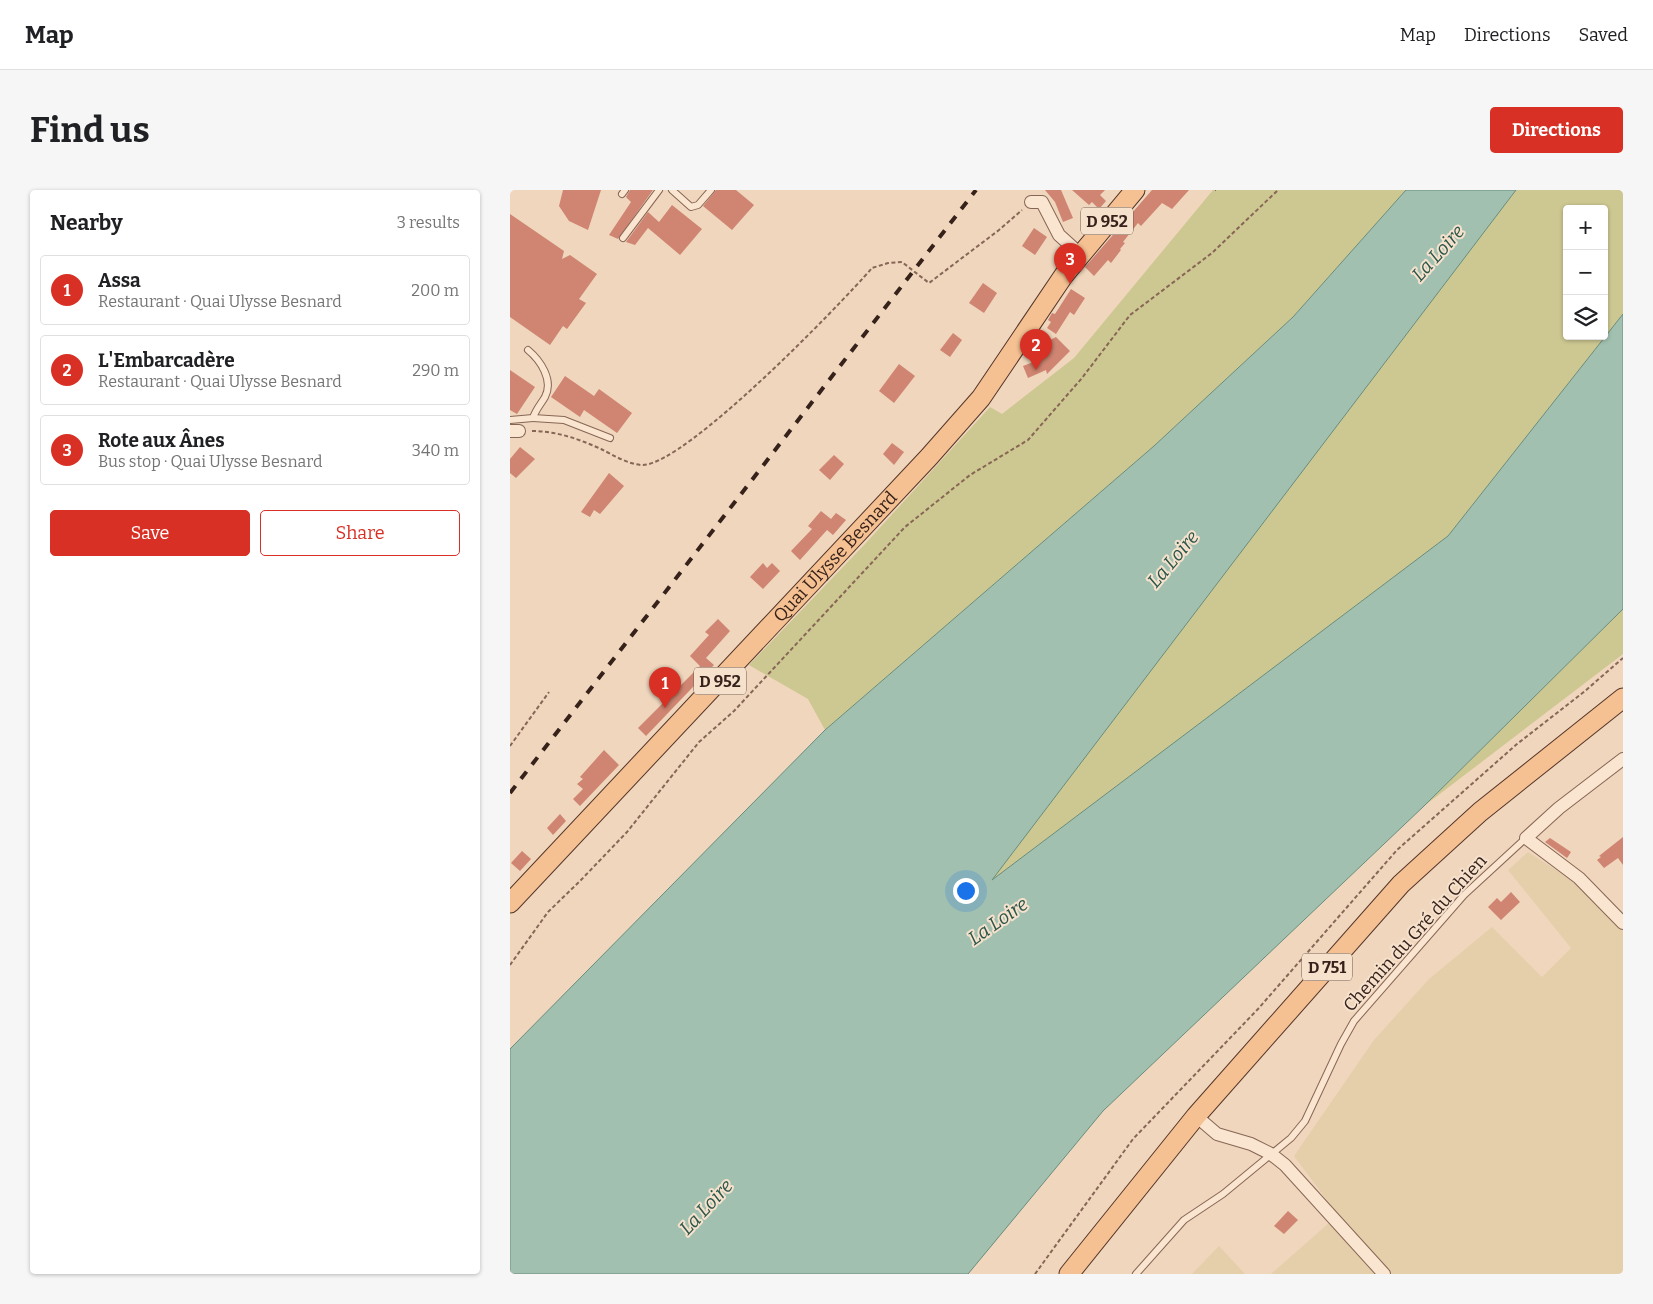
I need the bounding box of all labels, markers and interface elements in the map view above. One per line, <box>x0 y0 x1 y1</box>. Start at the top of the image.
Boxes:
text: Map <box>25 21 74 49</box>
text: Map <box>1400 24 1436 46</box>
text: Directions <box>1464 24 1551 46</box>
text: Saved <box>1579 24 1628 46</box>
button: Directions <box>1490 107 1623 153</box>
text: Find us <box>30 109 150 151</box>
map controls <box>1563 205 1608 340</box>
button: + <box>1563 205 1608 250</box>
road number: D 952 <box>1081 208 1133 234</box>
text: Nearby <box>50 210 123 236</box>
text: 3 results <box>397 213 460 232</box>
water label: La Loire <box>1407 220 1469 286</box>
pin: 3 <box>1054 243 1086 284</box>
button: − <box>1563 250 1608 295</box>
text: Assa <box>98 269 141 292</box>
text: 1 <box>64 281 70 300</box>
text: 200 m <box>411 281 459 300</box>
text: Restaurant · Quai Ulysse Besnard <box>98 292 342 311</box>
button: layers <box>1563 295 1608 340</box>
pin: 2 <box>1020 329 1052 370</box>
text: L'Embarcadère <box>98 349 235 372</box>
text: 2 <box>62 361 72 380</box>
text: 290 m <box>412 361 459 380</box>
text: Restaurant · Quai Ulysse Besnard <box>98 372 342 391</box>
text: Rote aux Ânes <box>98 429 225 452</box>
text: 3 <box>62 441 72 460</box>
text: 340 m <box>412 441 459 460</box>
text: Bus stop · Quai Ulysse Besnard <box>98 452 322 471</box>
street label: Quai Ulysse Besnard <box>769 487 902 627</box>
button: Save <box>50 510 250 556</box>
button: Share <box>260 510 460 556</box>
water label: La Loire <box>1142 525 1204 592</box>
pin: 1 <box>649 667 681 708</box>
road number: D 952 <box>694 668 746 694</box>
street label: Chemin du Gré du Chien <box>1339 850 1492 1016</box>
your location <box>953 878 979 904</box>
water label: La Loire <box>964 892 1033 950</box>
road number: D 751 <box>1302 954 1352 980</box>
water label: La Loire <box>675 1174 738 1240</box>

